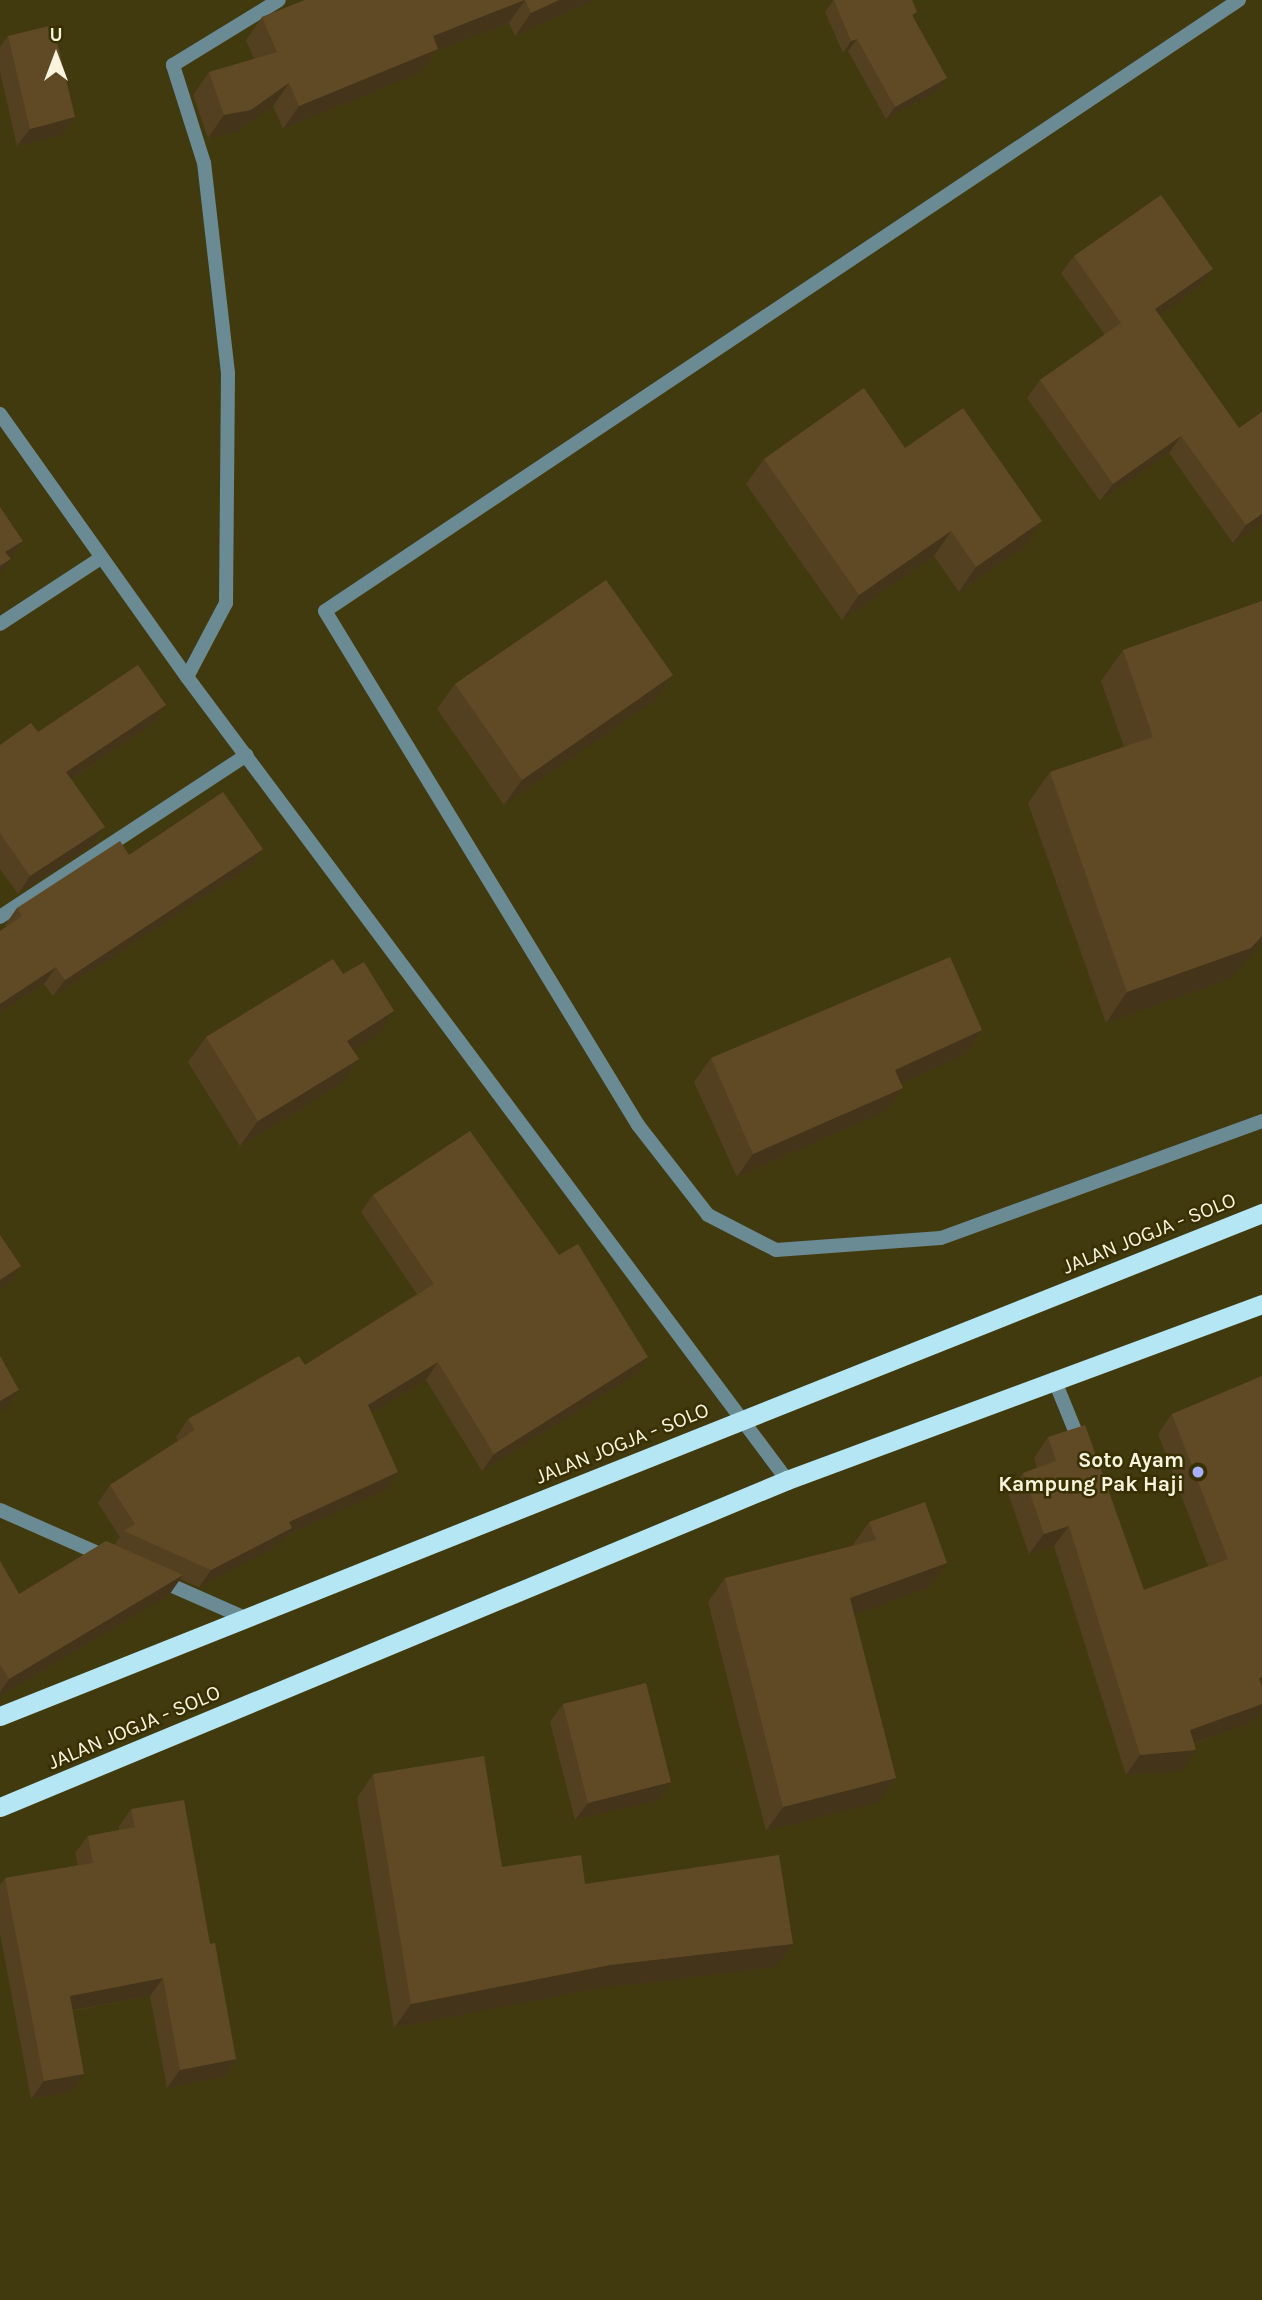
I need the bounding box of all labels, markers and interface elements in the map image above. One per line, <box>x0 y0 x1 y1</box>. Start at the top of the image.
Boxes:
north arrow <box>21 21 91 91</box>
text: U <box>49 24 63 46</box>
street label: JALAN JOGJA - SOLO <box>1059 1187 1239 1279</box>
street label: JALAN JOGJA - SOLO <box>532 1397 712 1489</box>
place label: Soto Ayam Kampung Pak Haji <box>998 1447 1184 1497</box>
marker: Soto Ayam Kampung Pak Haji <box>1190 1464 1206 1480</box>
street label: JALAN JOGJA - SOLO <box>44 1679 224 1775</box>

